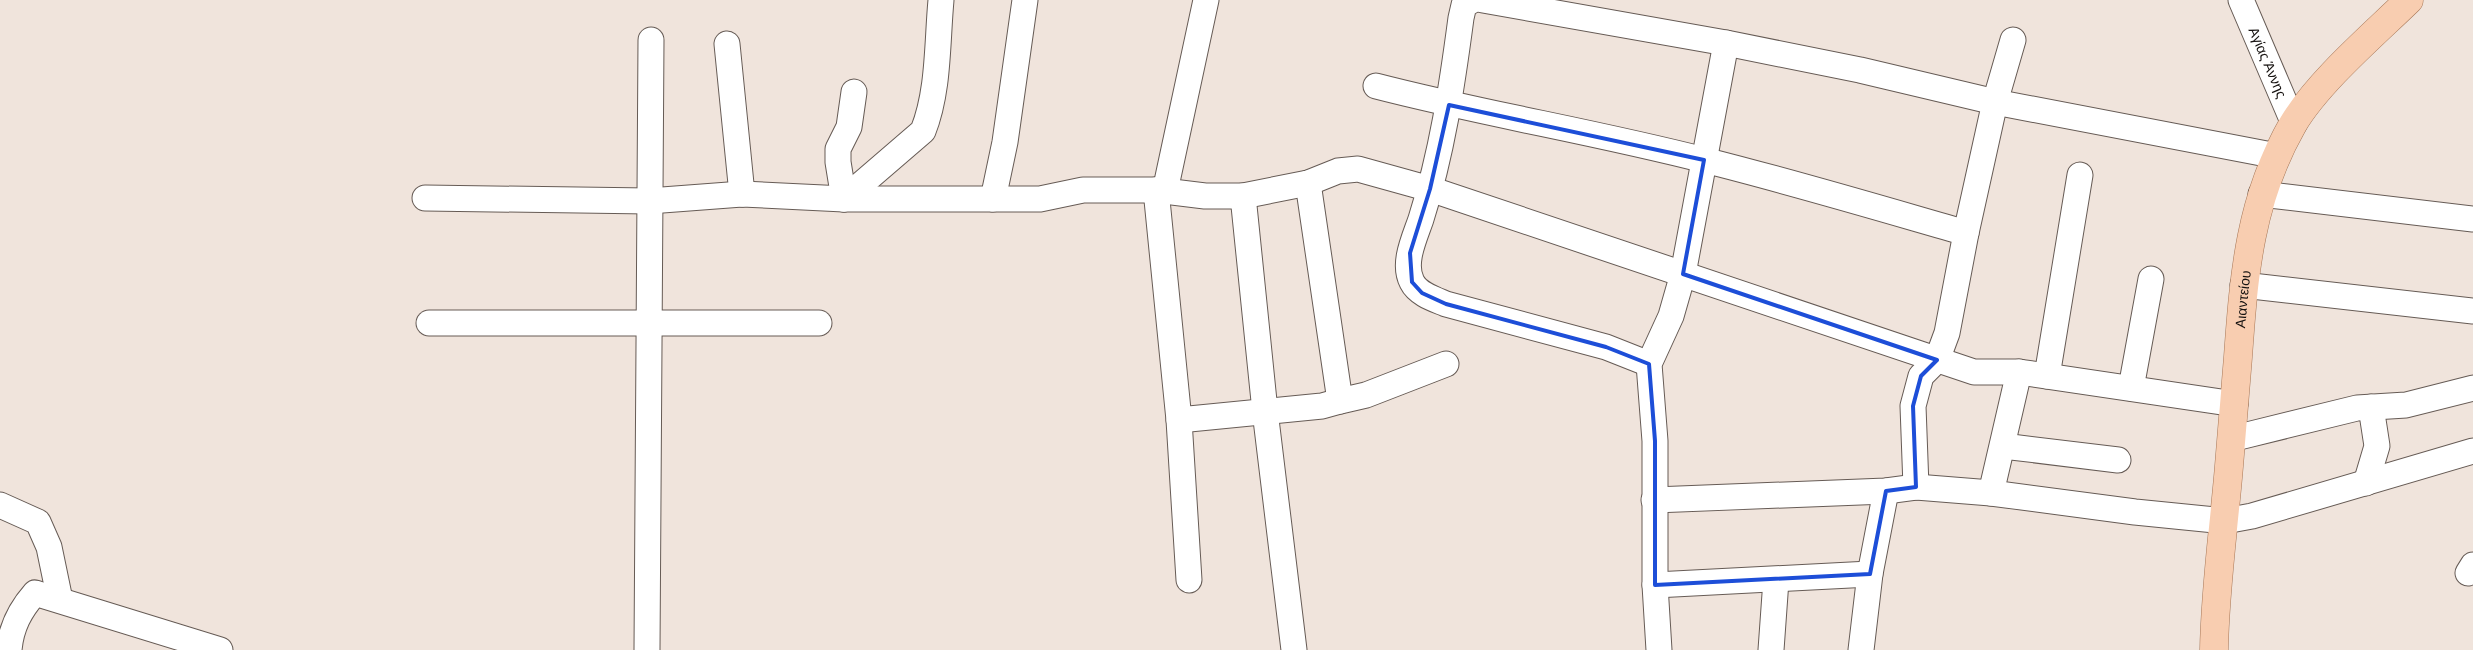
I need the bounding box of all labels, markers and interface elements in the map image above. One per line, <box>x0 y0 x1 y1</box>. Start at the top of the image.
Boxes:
street label: Αγίας Άννης <box>2245 24 2291 101</box>
street label: Αιαντείου <box>2231 269 2255 329</box>

